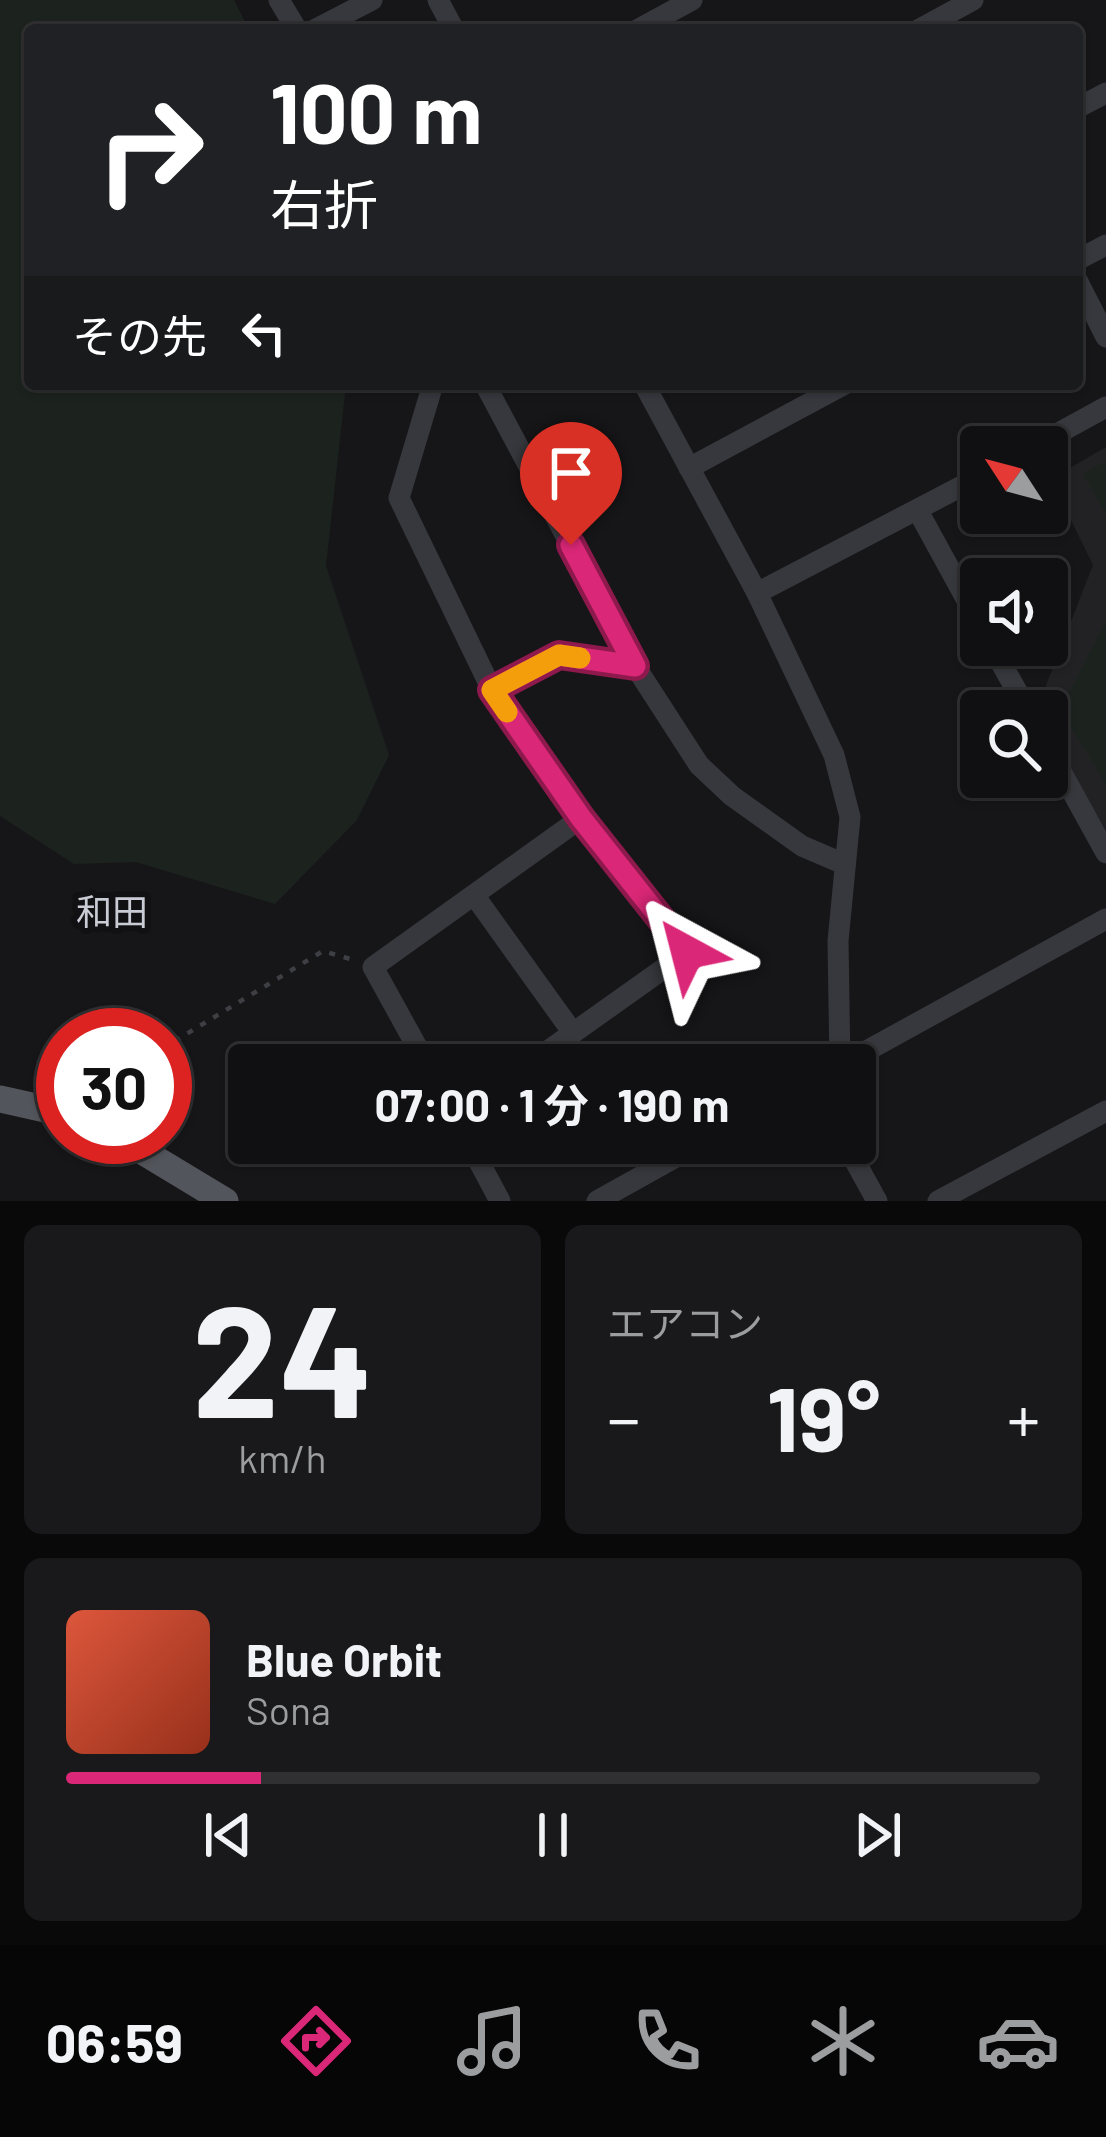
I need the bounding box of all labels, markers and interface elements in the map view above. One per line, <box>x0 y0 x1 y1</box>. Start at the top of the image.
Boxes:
text: 100 m <box>270 60 482 161</box>
icon: right <box>72 72 228 228</box>
text: 右折 <box>270 171 378 236</box>
icon: left <box>231 300 297 366</box>
text: その先 <box>72 308 207 362</box>
pin <box>520 422 622 545</box>
north arrow <box>960 426 1068 534</box>
map controls <box>960 426 1068 798</box>
icon: arrive <box>538 440 604 506</box>
button: sound <box>960 558 1068 666</box>
button: search <box>960 690 1068 798</box>
district label: 和田 <box>76 889 148 932</box>
position arrow <box>624 889 750 1015</box>
speed limit sign: 30 <box>36 1008 192 1164</box>
text: 07:00 · 1 分 · 190 m <box>375 1077 729 1131</box>
text: 24 <box>192 1262 373 1449</box>
text: エアコン <box>607 1299 763 1346</box>
text: 19° <box>767 1362 880 1470</box>
text: − <box>607 1377 640 1456</box>
text: + <box>1007 1377 1040 1456</box>
text: km/h <box>238 1434 327 1481</box>
text: Blue Orbit <box>246 1632 442 1686</box>
text: Sona <box>246 1686 331 1733</box>
icon: previous <box>195 1802 261 1868</box>
icon: pause <box>520 1802 586 1868</box>
icon: next <box>845 1802 911 1868</box>
icon: directions <box>274 1999 358 2083</box>
icon: music <box>450 1999 534 2083</box>
icon: phone <box>625 1999 709 2083</box>
icon: climate <box>801 1999 885 2083</box>
icon: car <box>976 1999 1060 2083</box>
text: 06:59 <box>46 2009 183 2074</box>

